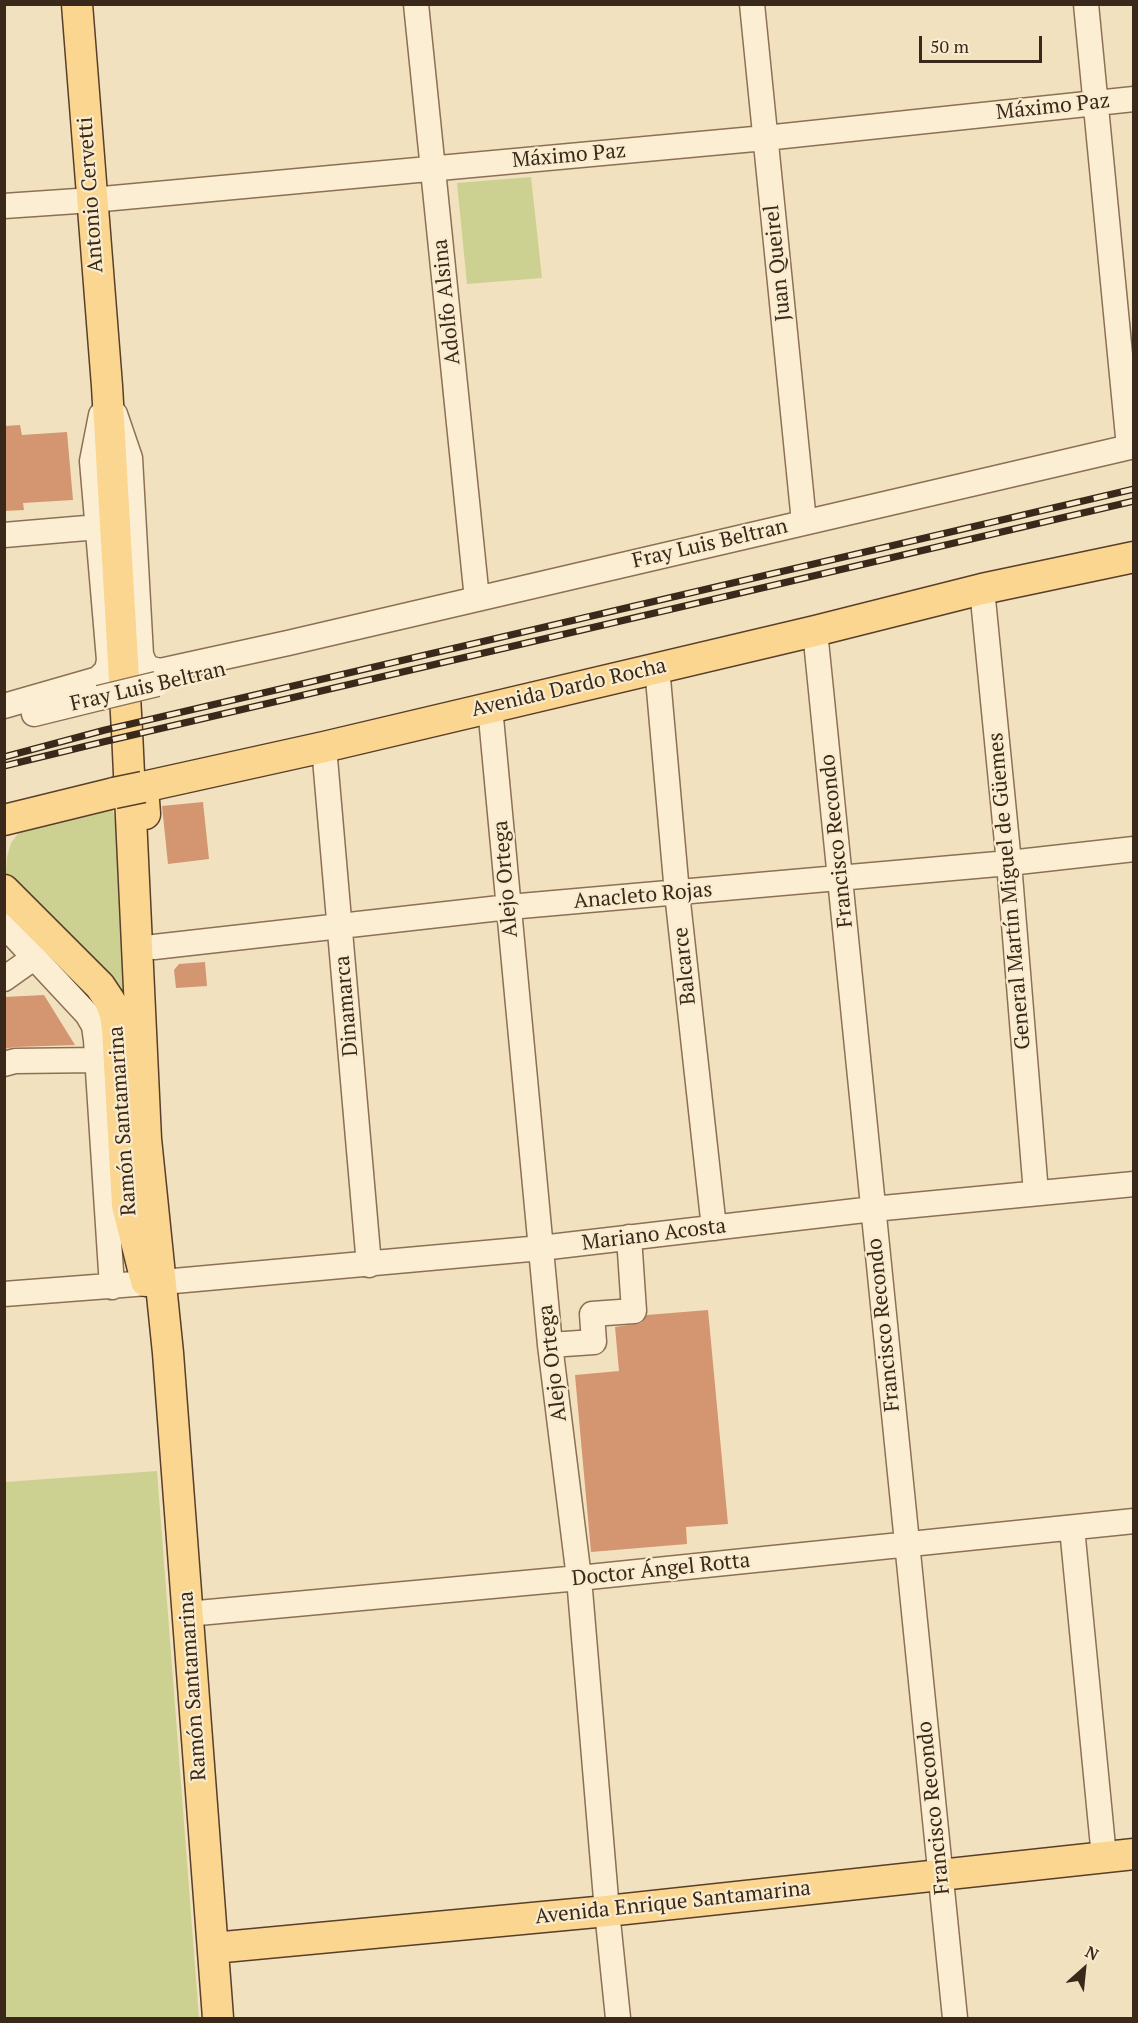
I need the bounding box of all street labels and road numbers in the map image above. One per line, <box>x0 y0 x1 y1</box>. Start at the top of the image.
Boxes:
street label: Máximo Paz <box>995 88 1111 126</box>
street label: Antonio Cervetti <box>73 116 109 274</box>
street label: Máximo Paz <box>511 138 627 174</box>
street label: Juan Queirel <box>759 204 797 322</box>
street label: Adolfo Alsina <box>428 238 466 366</box>
street label: Fray Luis Beltran <box>630 514 790 574</box>
street label: Avenida Dardo Rocha <box>469 653 669 723</box>
street label: Fray Luis Beltran <box>68 657 228 717</box>
street label: General Martín Miguel de Güemes <box>984 731 1036 1051</box>
street label: Francisco Recondo <box>815 753 859 929</box>
street label: Alejo Ortega <box>488 819 524 939</box>
street label: Anacleto Rojas <box>573 877 713 915</box>
street label: Balcarce <box>668 926 702 1006</box>
street label: Dinamarca <box>330 954 364 1058</box>
street label: Ramón Santamarina <box>104 1025 142 1217</box>
street label: Mariano Acosta <box>580 1214 728 1256</box>
street label: Francisco Recondo <box>862 1237 906 1413</box>
street label: Alejo Ortega <box>533 1303 573 1423</box>
street label: Doctor Ángel Rotta <box>571 1548 751 1592</box>
street label: Ramón Santamarina <box>174 1590 212 1782</box>
street label: Francisco Recondo <box>912 1720 956 1896</box>
street label: Avenida Enrique Santamarina <box>534 1876 812 1930</box>

